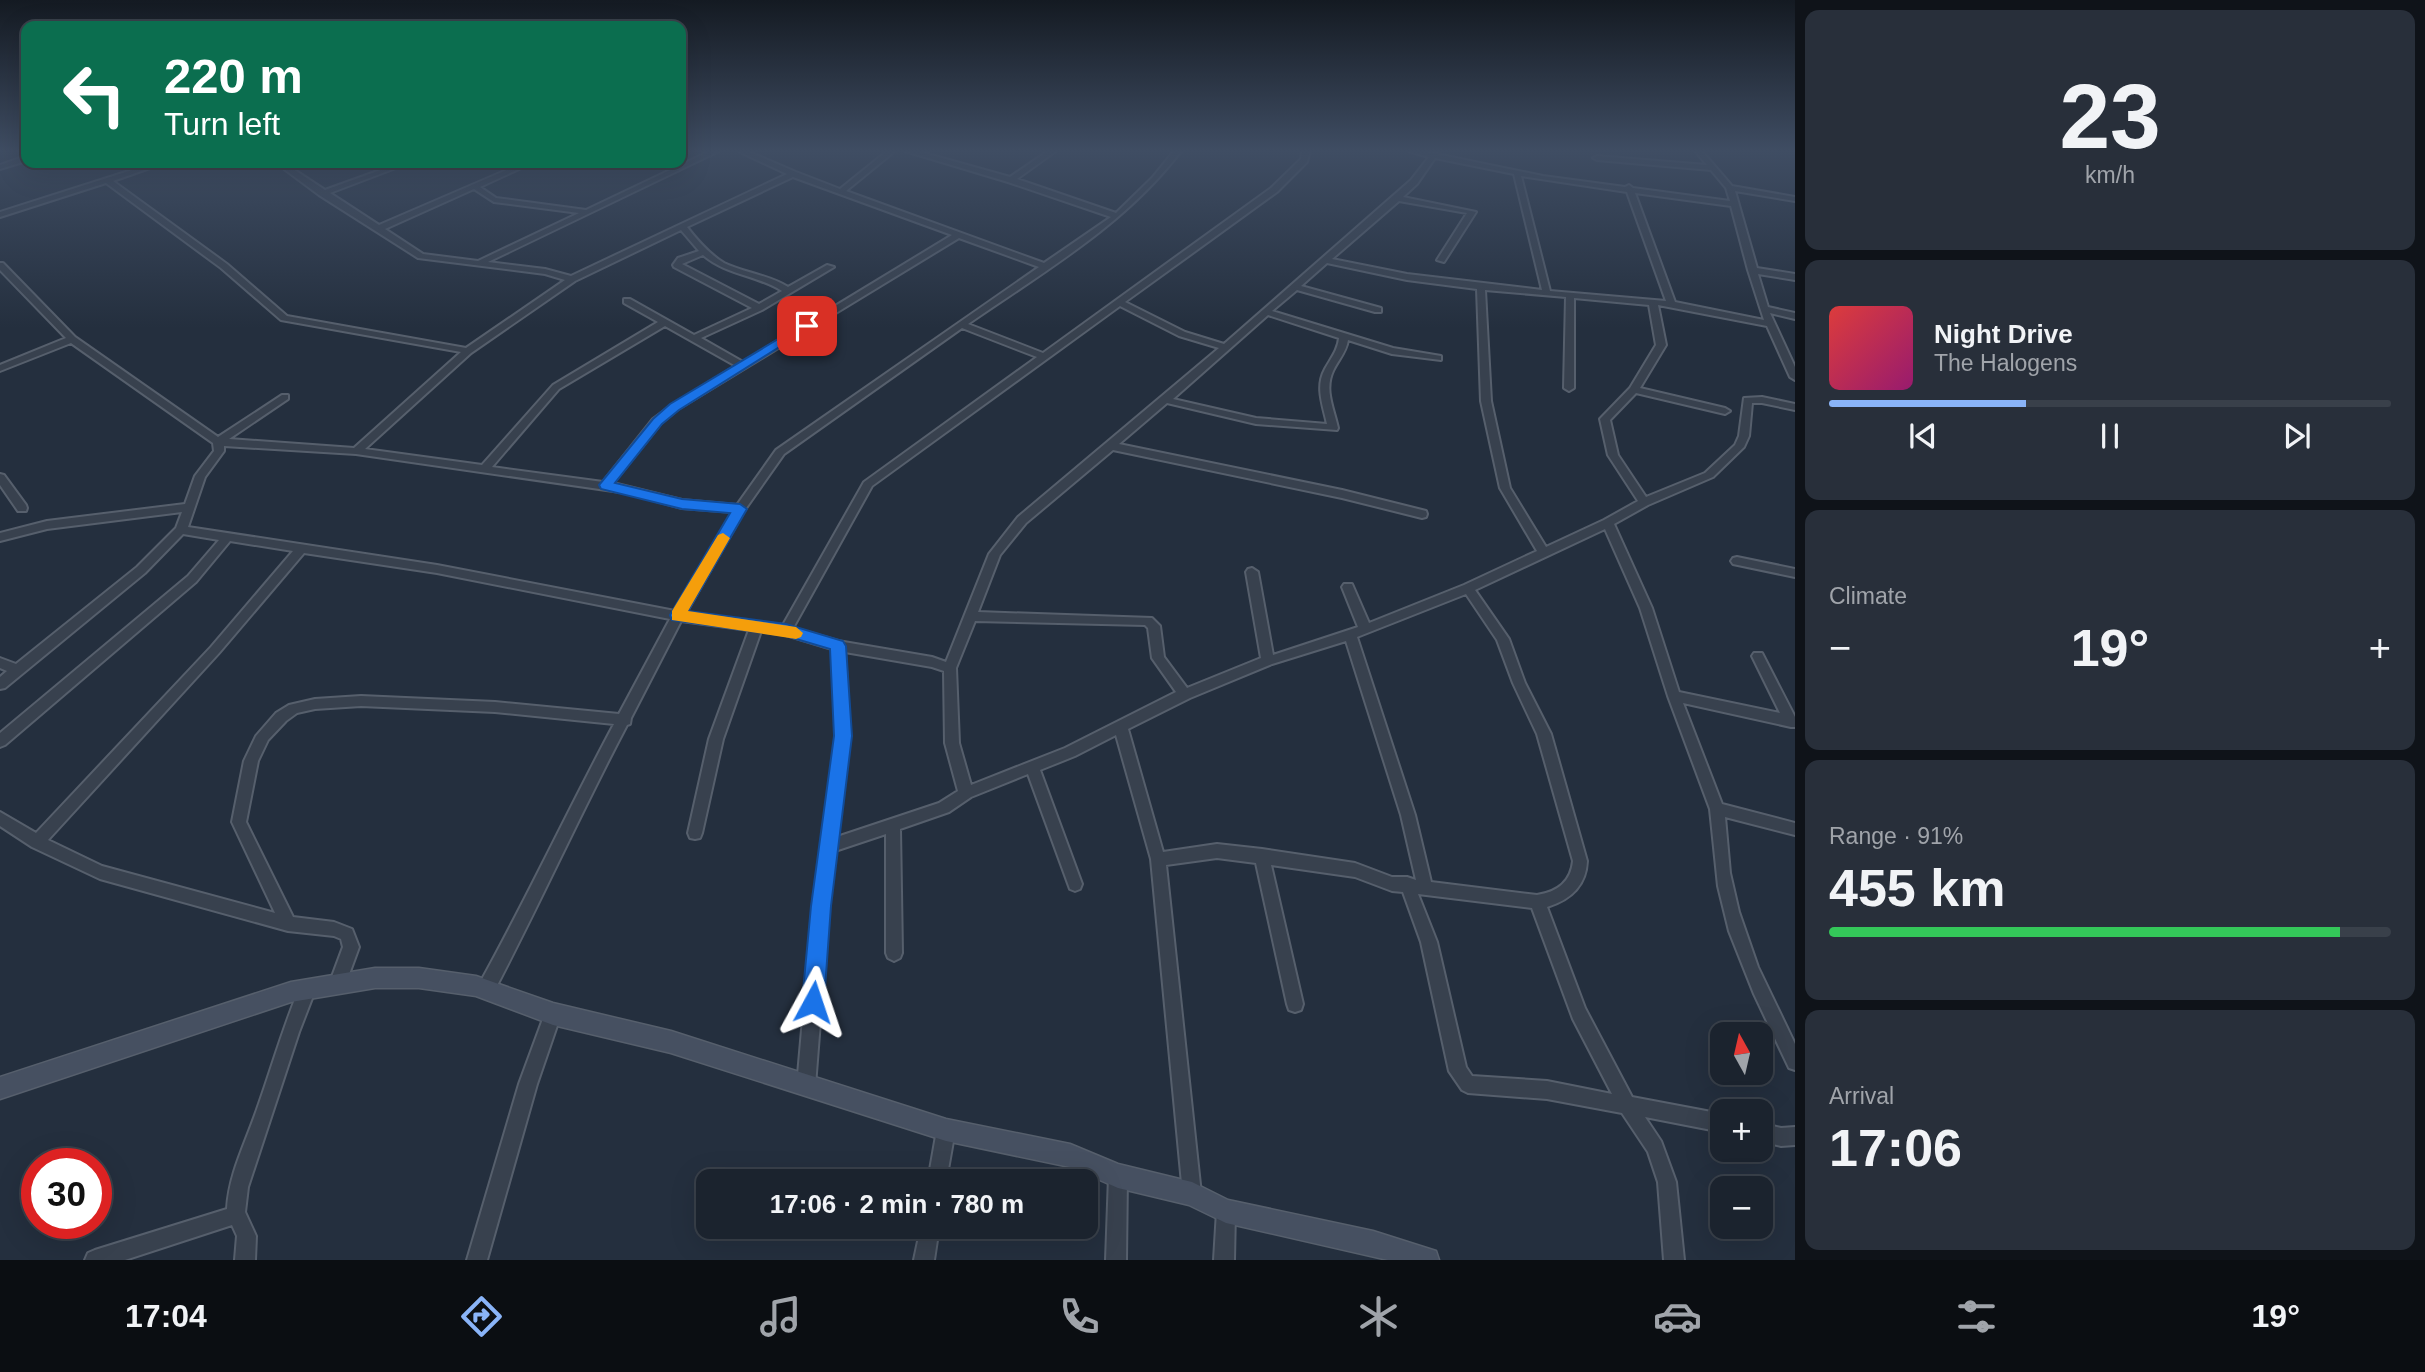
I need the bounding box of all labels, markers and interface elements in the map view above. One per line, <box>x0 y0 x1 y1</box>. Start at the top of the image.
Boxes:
icon: left <box>49 49 140 140</box>
text: 220 m <box>164 49 303 103</box>
text: 23 <box>2059 66 2161 167</box>
text: Turn left <box>164 106 280 142</box>
text: km/h <box>2085 162 2135 188</box>
pin <box>777 296 837 356</box>
icon: arrive <box>788 307 826 345</box>
text: Night Drive <box>1934 319 2073 349</box>
text: The Halogens <box>1934 350 2077 376</box>
icon: previous <box>1904 417 1942 455</box>
icon: pause <box>2091 417 2129 455</box>
icon: next <box>2278 417 2316 455</box>
text: Climate <box>1829 583 1907 609</box>
text: 19° <box>2071 619 2149 677</box>
text: − <box>1829 627 1851 669</box>
text: + <box>2369 627 2391 669</box>
text: Range · 91% <box>1829 823 1963 849</box>
text: 455 km <box>1829 859 2005 917</box>
position arrow <box>776 965 850 1039</box>
north arrow <box>1710 1022 1773 1085</box>
map controls <box>1710 1022 1773 1239</box>
text: Arrival <box>1829 1083 1894 1109</box>
button: + <box>1710 1099 1773 1162</box>
text: 17:06 <box>1829 1119 1962 1177</box>
speed limit sign: 30 <box>21 1148 112 1239</box>
button: − <box>1710 1176 1773 1239</box>
text: 17:06 · 2 min · 780 m <box>770 1189 1024 1219</box>
icon: directions <box>457 1292 506 1341</box>
icon: music <box>756 1292 805 1341</box>
icon: phone <box>1055 1292 1104 1341</box>
icon: climate <box>1354 1292 1403 1341</box>
icon: car <box>1653 1292 1702 1341</box>
icon: filters <box>1952 1292 2001 1341</box>
text: 17:04 <box>125 1298 207 1334</box>
text: 19° <box>2252 1298 2300 1334</box>

